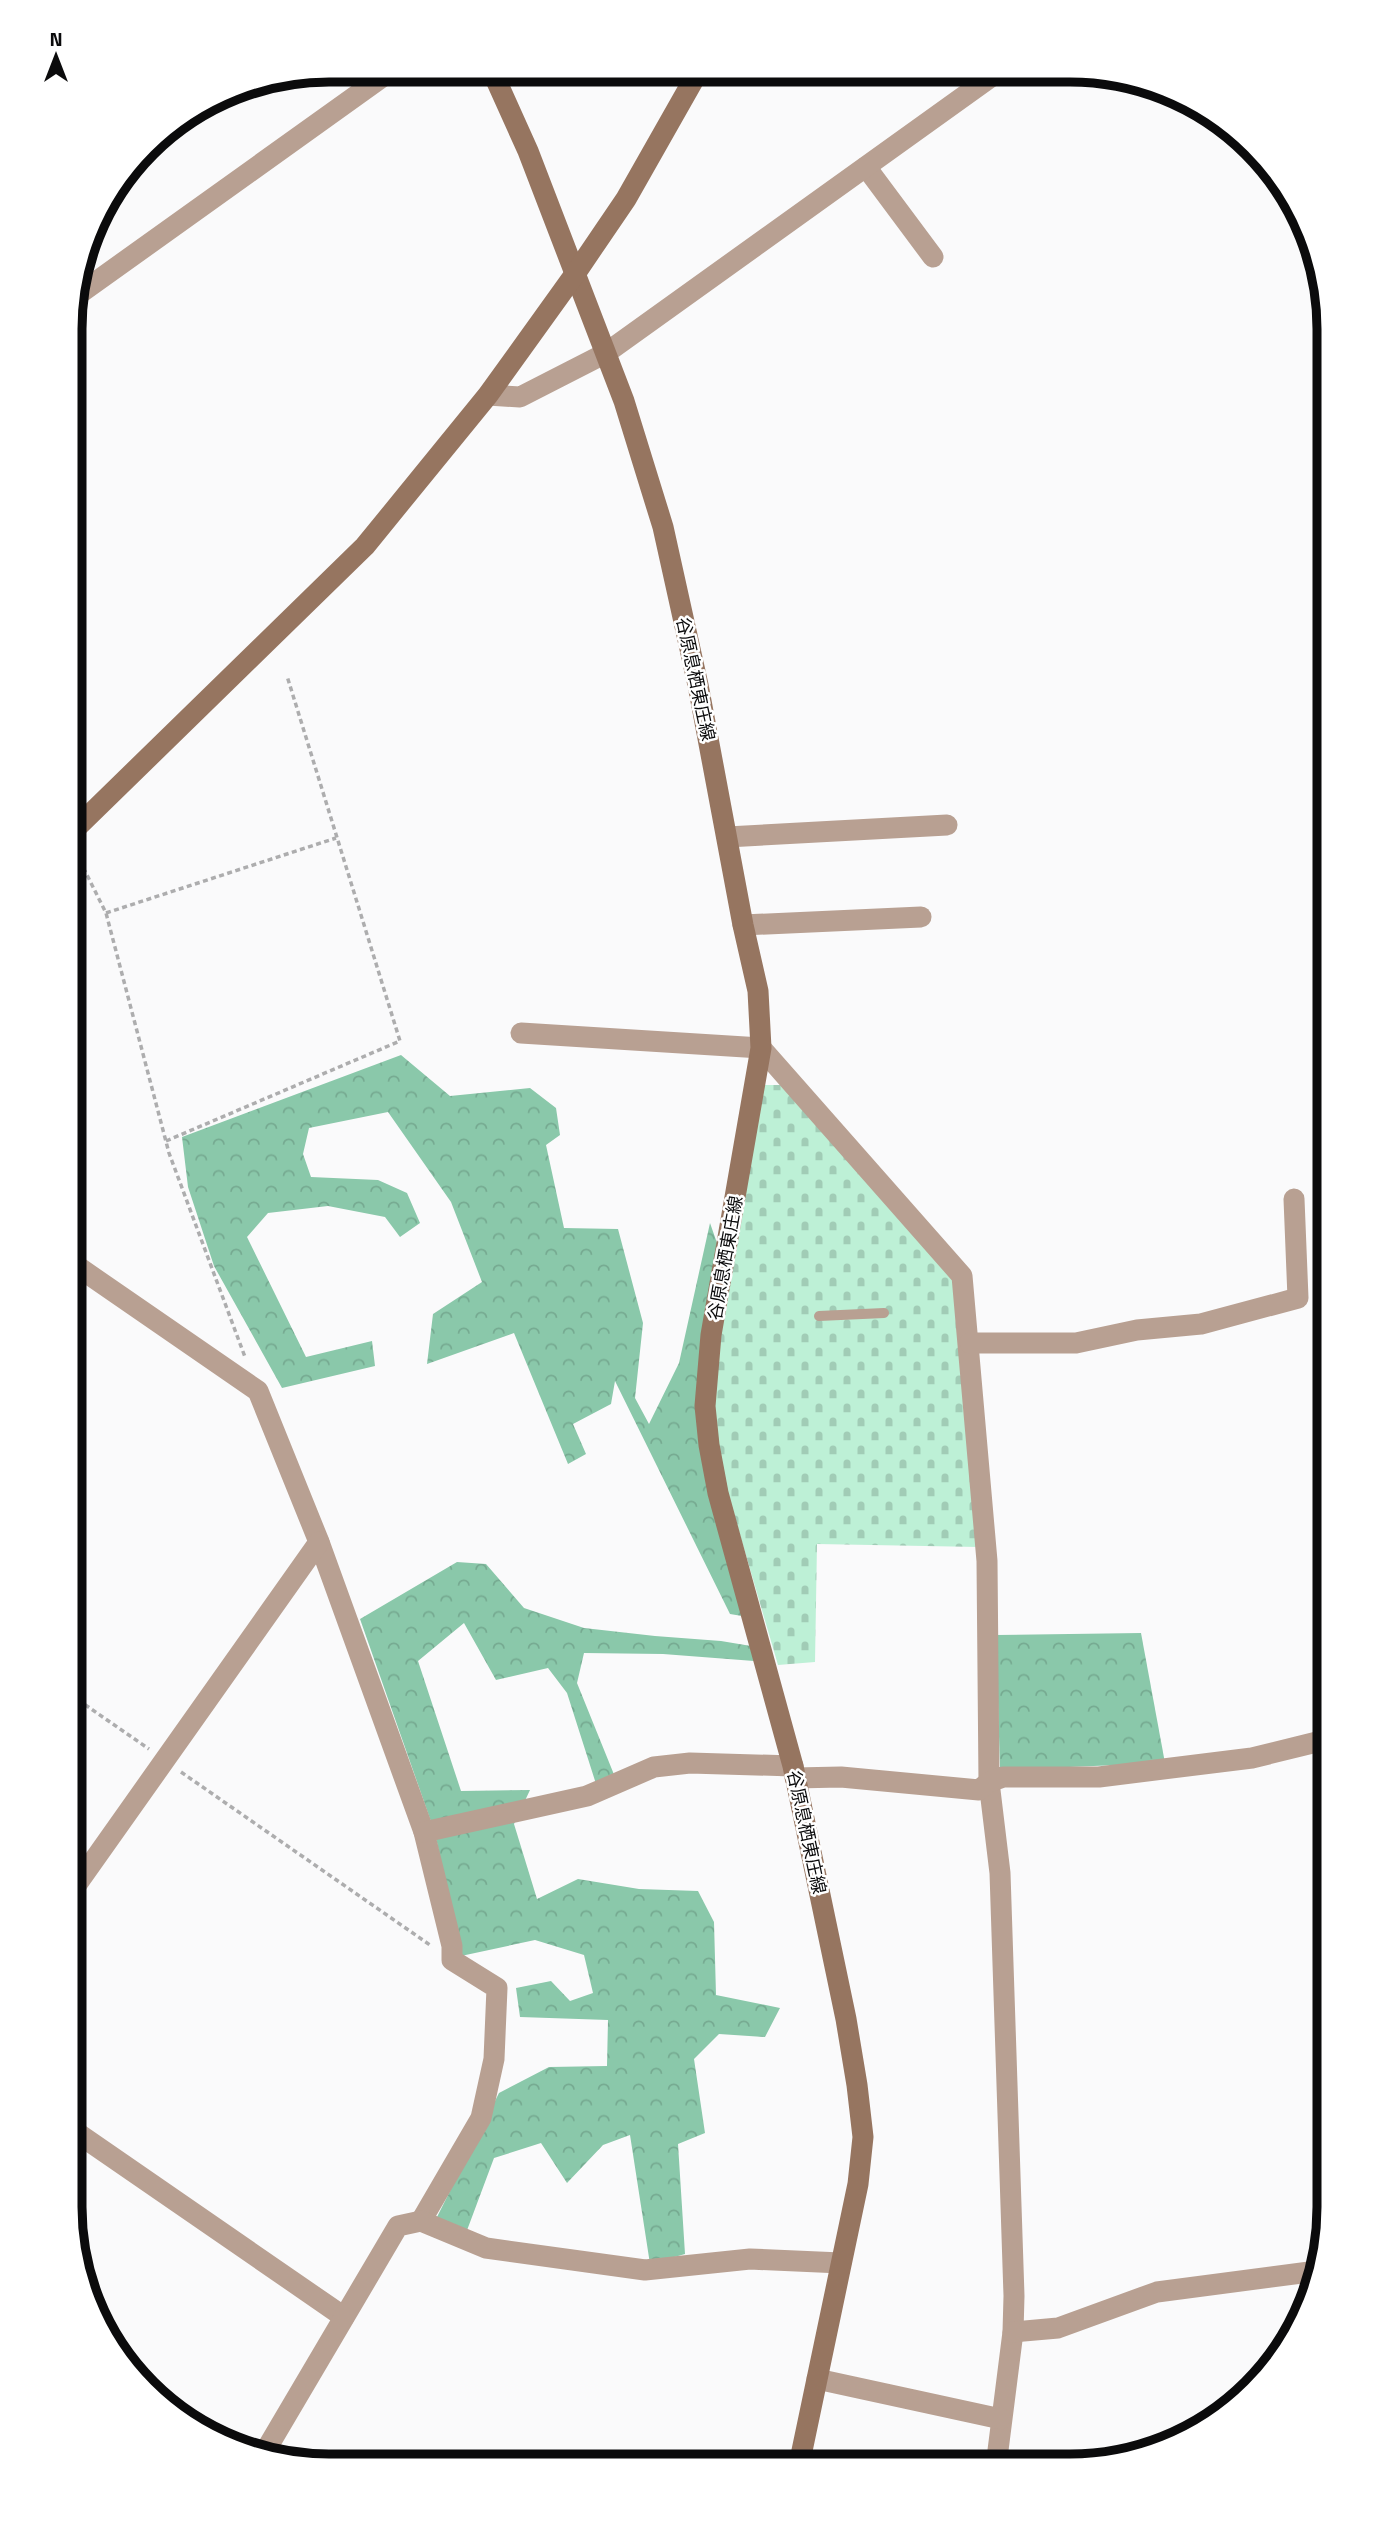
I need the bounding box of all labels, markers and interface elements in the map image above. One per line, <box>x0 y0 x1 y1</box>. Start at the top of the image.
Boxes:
north arrow <box>21 21 91 91</box>
text: N <box>49 24 63 53</box>
street label: 谷原息栖東庄線 <box>670 615 722 743</box>
street label: 谷原息栖東庄線 <box>701 1194 749 1322</box>
street label: 谷原息栖東庄線 <box>781 1768 833 1896</box>

